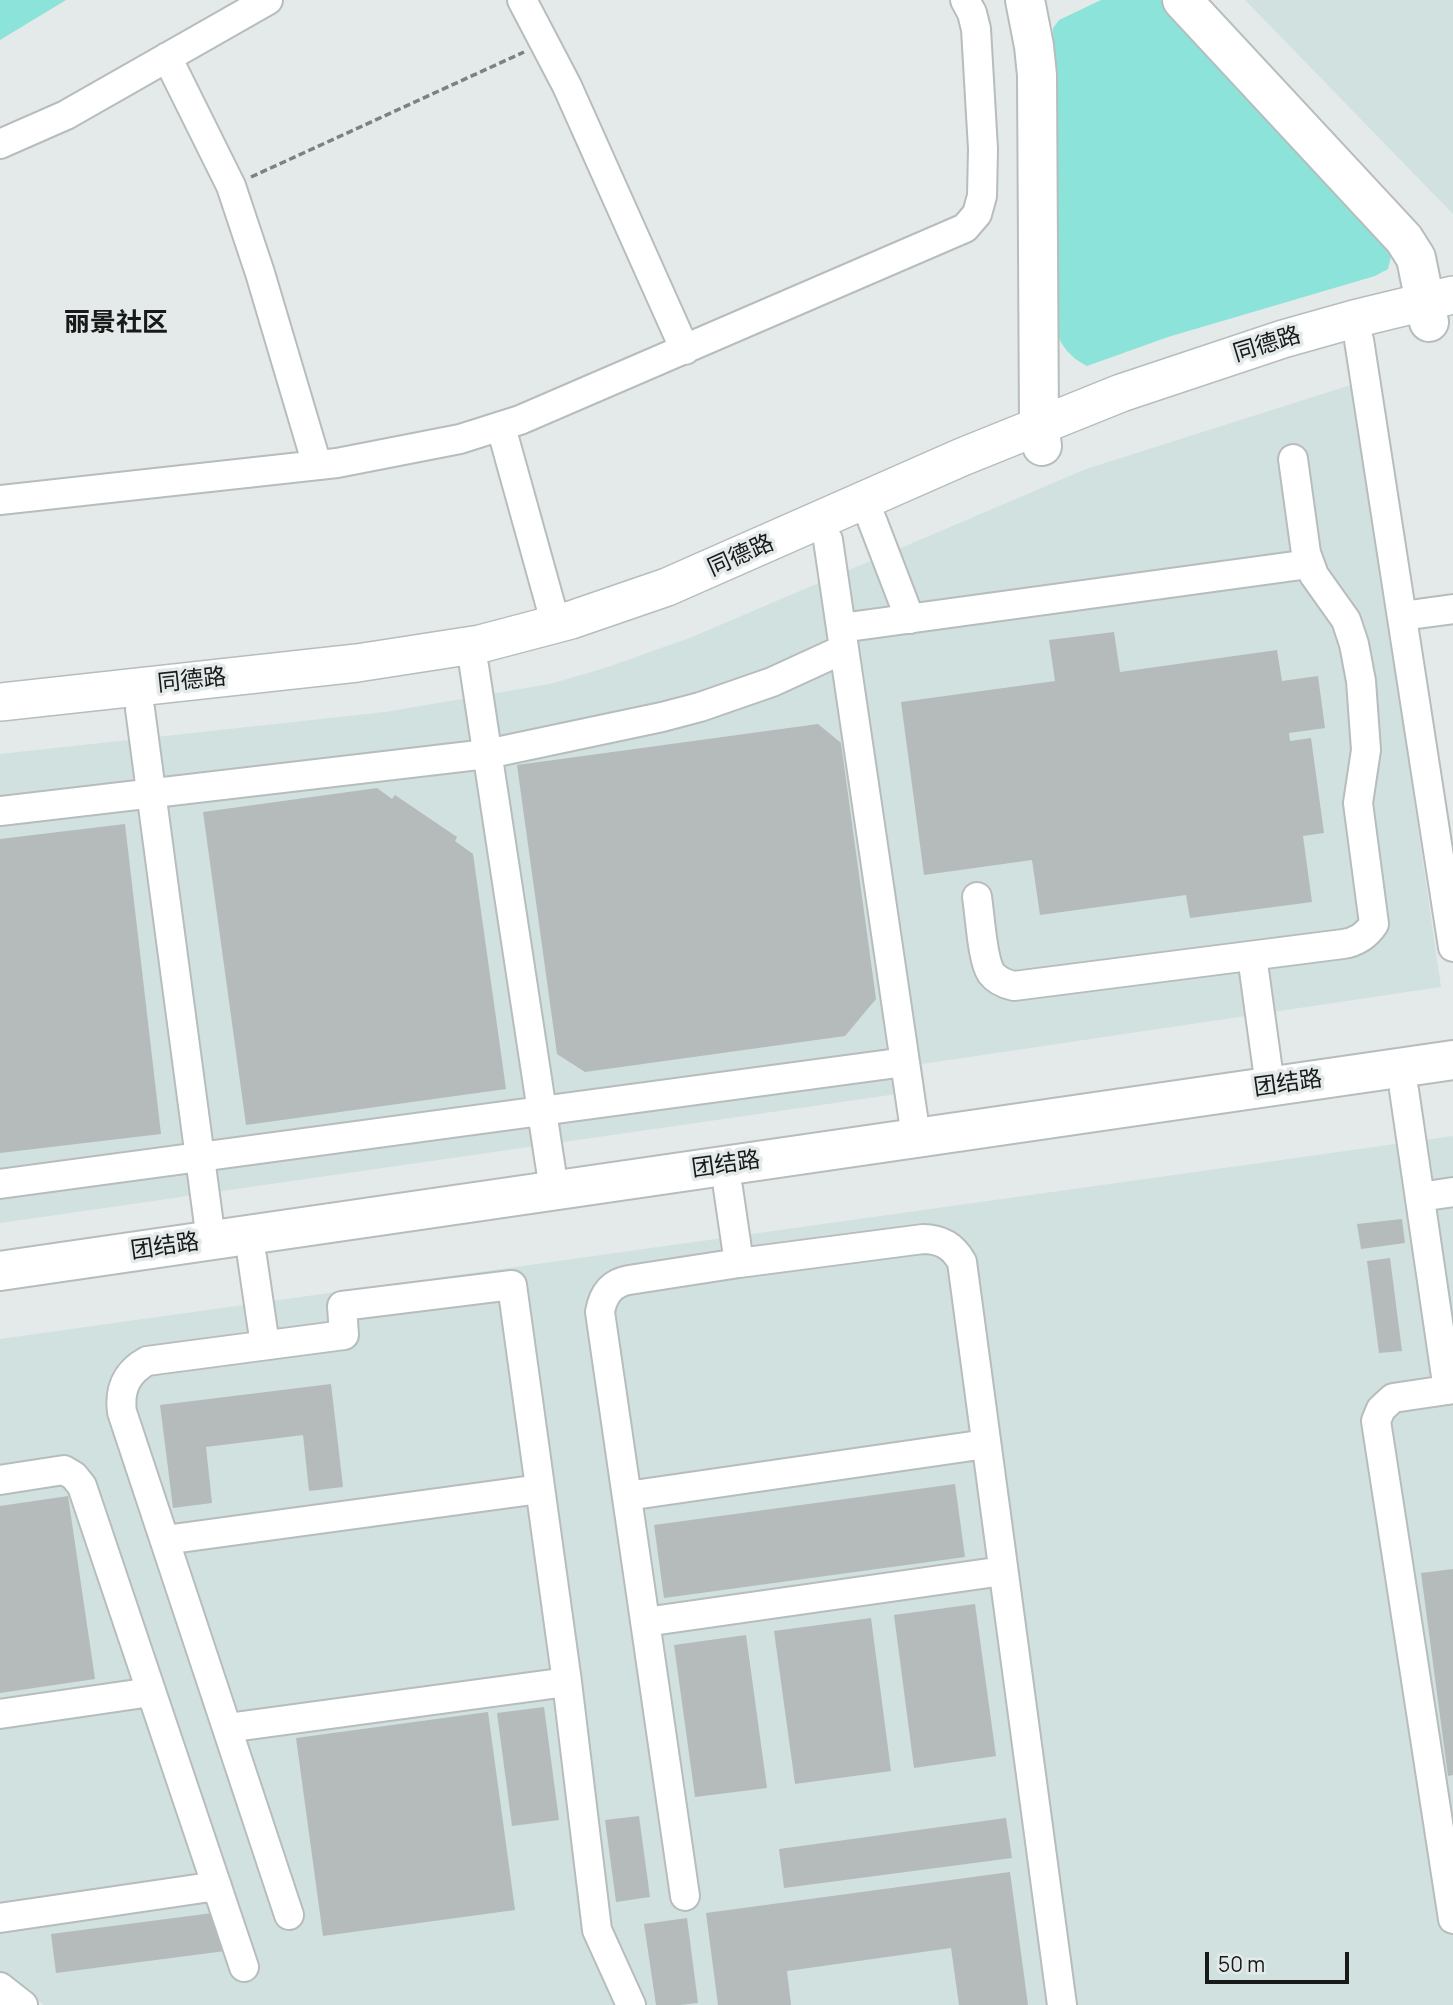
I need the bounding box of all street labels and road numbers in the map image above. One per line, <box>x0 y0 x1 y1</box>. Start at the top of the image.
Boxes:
street label: 同德路 <box>1230 322 1304 368</box>
street label: 同德路 <box>704 529 778 583</box>
street label: 同德路 <box>156 664 228 698</box>
street label: 团结路 <box>1252 1066 1324 1102</box>
street label: 团结路 <box>690 1147 762 1183</box>
street label: 团结路 <box>129 1229 201 1265</box>

